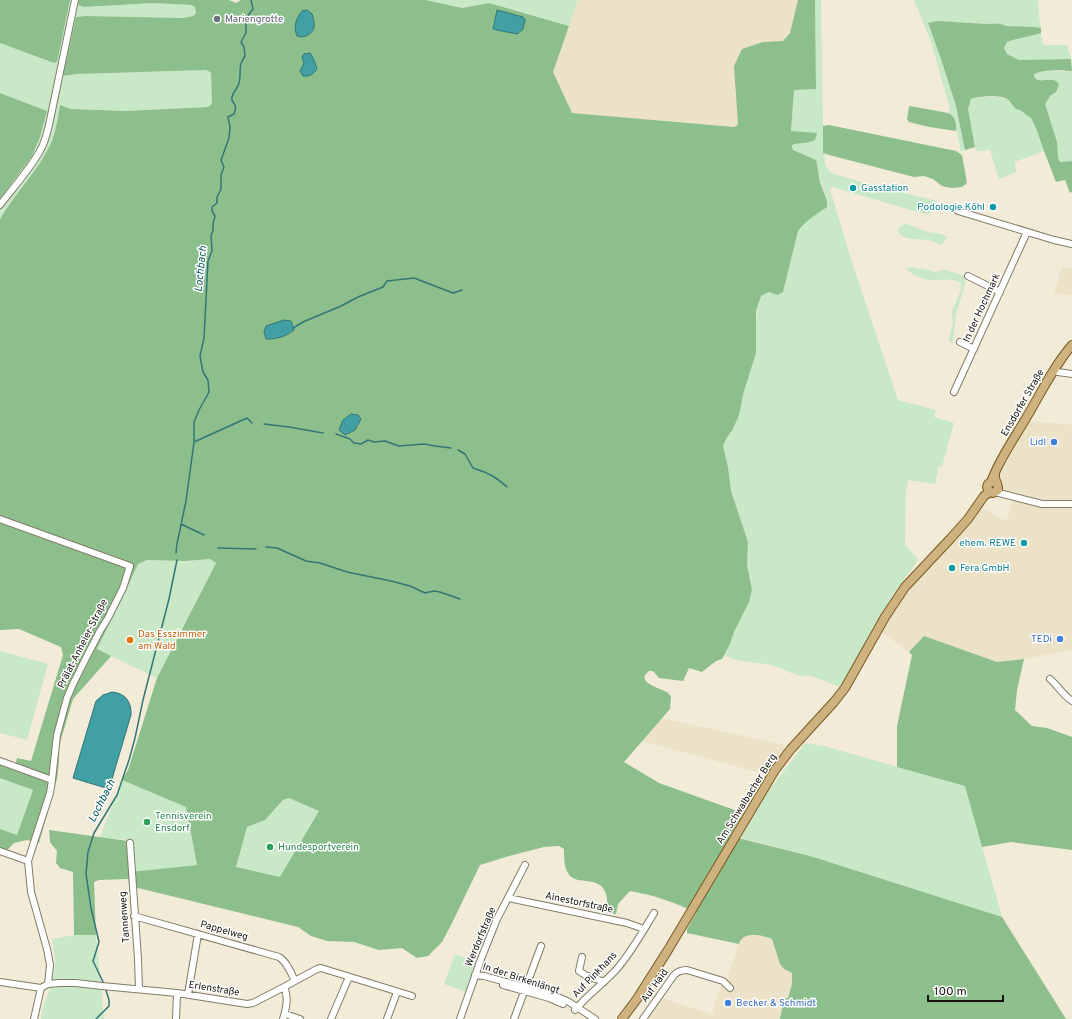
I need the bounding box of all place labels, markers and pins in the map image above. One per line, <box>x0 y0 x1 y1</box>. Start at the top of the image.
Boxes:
place label: Mariengrotte <box>225 13 283 26</box>
marker: Mariengrotte <box>212 14 222 24</box>
place label: Gasstation <box>861 182 909 195</box>
marker: Gasstation <box>848 183 858 193</box>
place label: Podologie Köhl <box>917 201 985 214</box>
marker: Podologie Köhl <box>988 202 998 212</box>
place label: Lidl <box>1030 436 1046 449</box>
marker: Lidl <box>1049 437 1059 447</box>
place label: ehem. REWE <box>959 537 1016 550</box>
marker: ehem. REWE <box>1019 538 1029 548</box>
place label: Fera GmbH <box>960 562 1010 575</box>
marker: Fera GmbH <box>947 563 957 573</box>
place label: Das Esszimmer am Wald <box>138 628 206 653</box>
place label: TEDi <box>1031 633 1052 646</box>
marker: TEDi <box>1055 634 1065 644</box>
marker: Das Esszimmer am Wald <box>125 635 135 645</box>
place label: Tennisverein Ensdorf <box>155 810 212 835</box>
marker: Tennisverein Ensdorf <box>142 817 152 827</box>
place label: Hundesportverein <box>278 841 359 854</box>
marker: Hundesportverein <box>265 842 275 852</box>
place label: Becker & Schmidt <box>736 997 816 1010</box>
marker: Becker & Schmidt <box>723 998 733 1008</box>

